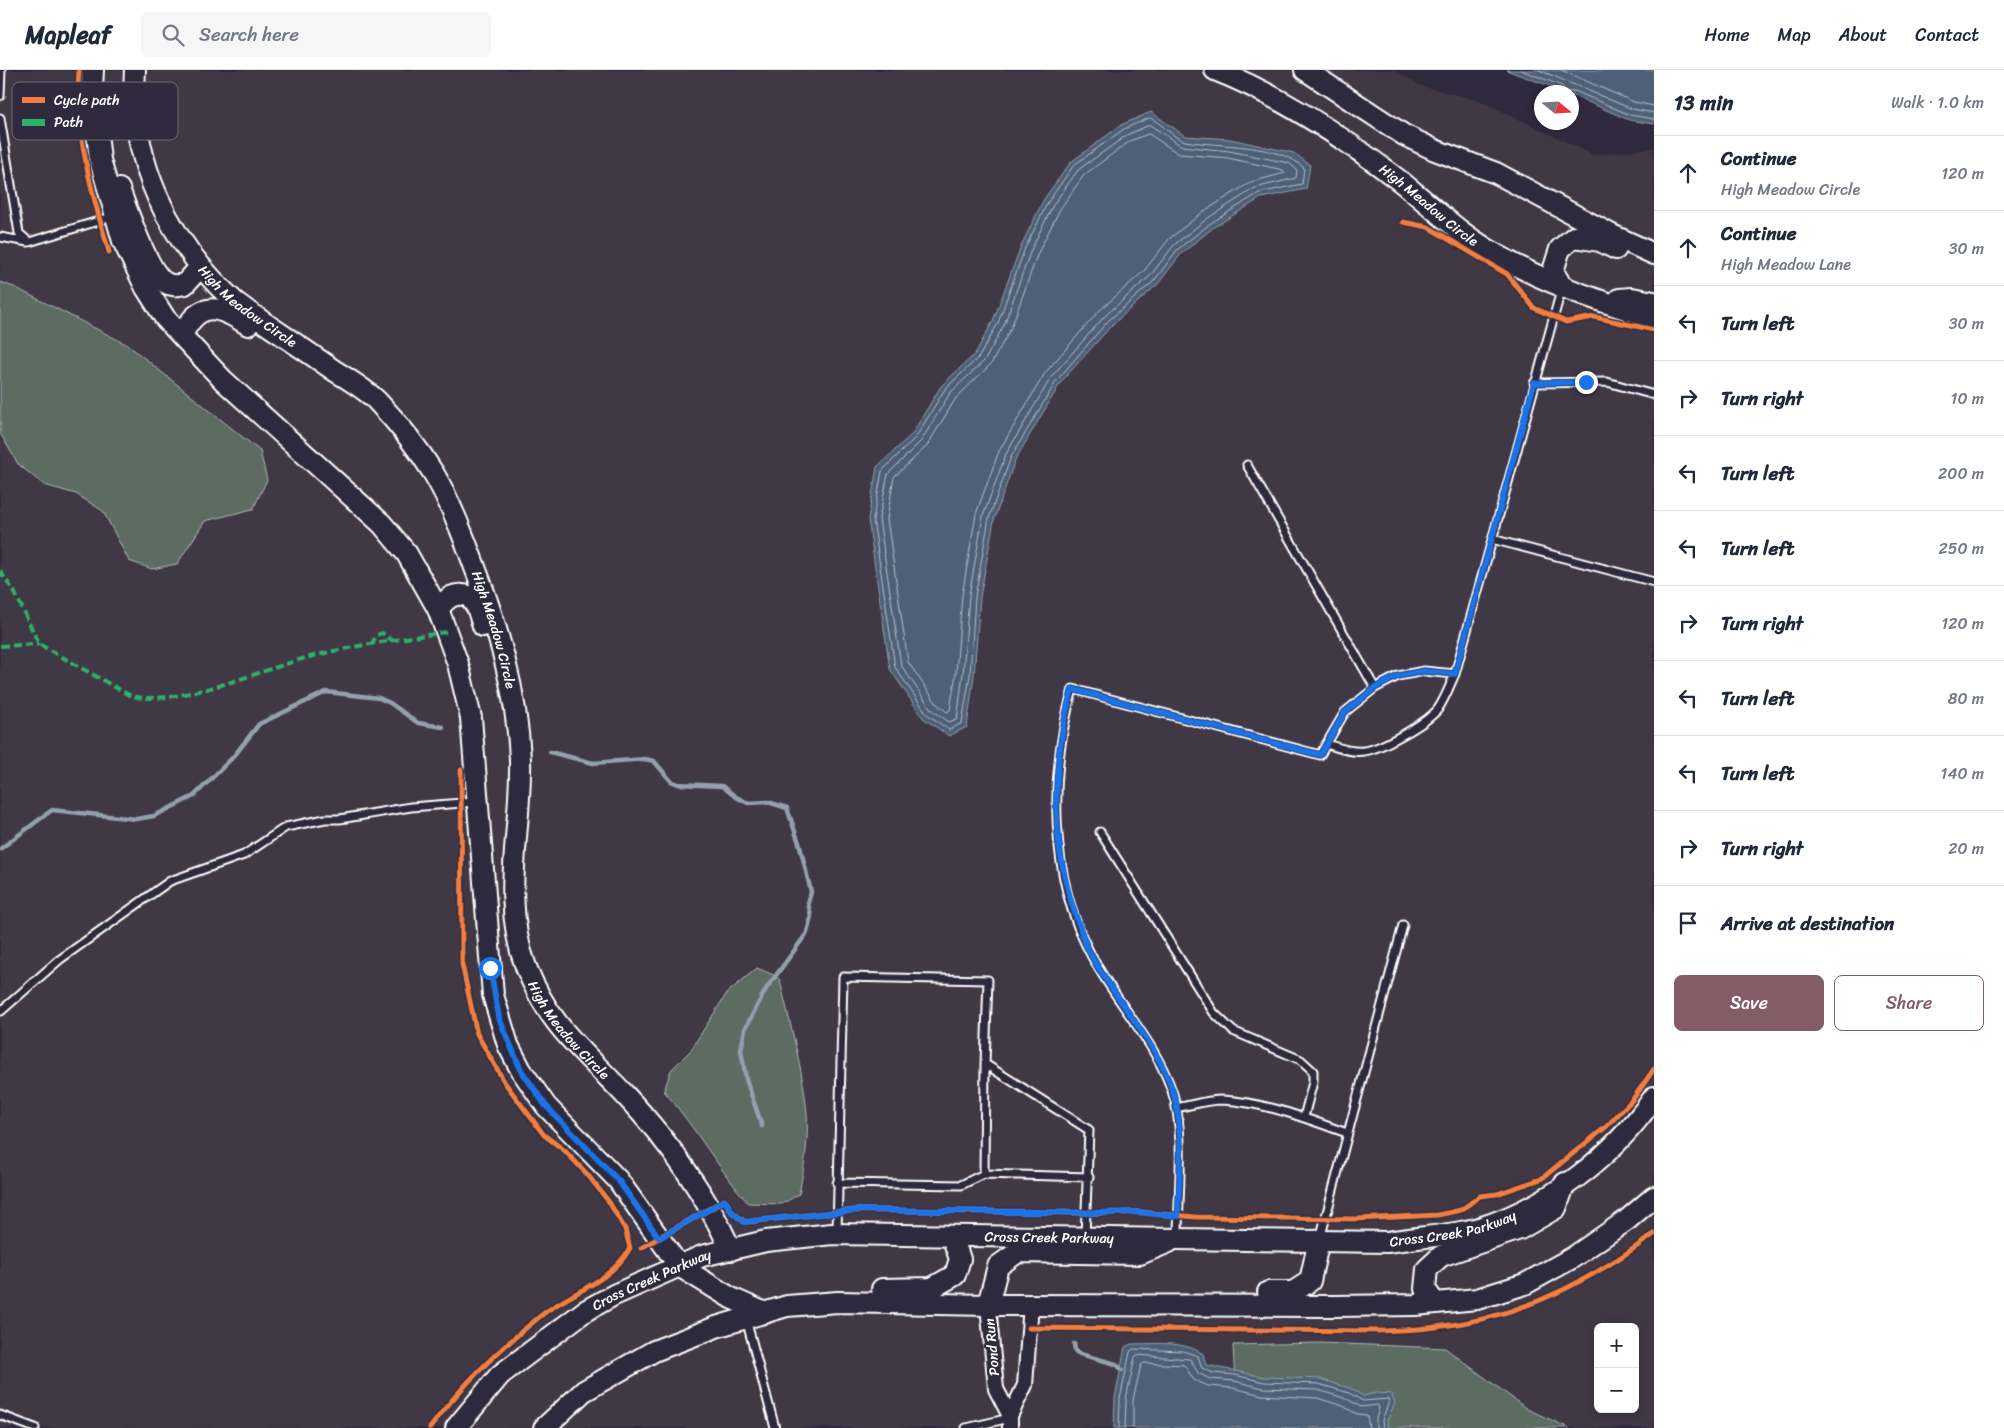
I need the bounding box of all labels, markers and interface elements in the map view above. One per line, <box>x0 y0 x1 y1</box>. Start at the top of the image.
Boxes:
search box <box>141 12 491 57</box>
text: Mapleaf <box>25 14 111 56</box>
text: Search here <box>199 18 299 51</box>
text: Home <box>1705 19 1750 51</box>
text: Map <box>1778 19 1811 51</box>
text: About <box>1839 19 1887 51</box>
text: Contact <box>1915 19 1979 51</box>
icon: search <box>159 21 187 49</box>
legend <box>12 82 178 140</box>
text: 13 min <box>1674 84 1733 122</box>
north arrow <box>1534 85 1579 130</box>
text: Cycle path <box>54 88 120 113</box>
text: Walk · 1.0 km <box>1891 88 1984 117</box>
text: Path <box>54 110 83 135</box>
text: Continue <box>1721 142 1797 175</box>
street label: High Meadow Circle <box>1374 157 1484 253</box>
icon: ahead <box>1674 159 1702 187</box>
text: 120 m <box>1941 159 1984 188</box>
text: High Meadow Circle <box>1721 175 1860 204</box>
text: Continue <box>1721 217 1797 250</box>
icon: ahead <box>1674 234 1702 262</box>
text: 30 m <box>1949 234 1984 263</box>
text: High Meadow Lane <box>1721 250 1851 279</box>
street label: High Meadow Circle <box>192 259 303 354</box>
text: Turn left <box>1721 307 1794 340</box>
icon: left <box>1674 309 1702 337</box>
text: 30 m <box>1949 309 1984 338</box>
route end <box>1575 371 1598 394</box>
text: Turn right <box>1721 382 1803 415</box>
icon: right <box>1674 384 1702 412</box>
text: 10 m <box>1951 384 1984 413</box>
text: Turn left <box>1721 457 1794 490</box>
icon: left <box>1674 459 1702 487</box>
text: 200 m <box>1938 459 1984 488</box>
text: Turn left <box>1721 532 1794 565</box>
icon: left <box>1674 534 1702 562</box>
text: 250 m <box>1938 534 1984 563</box>
street label: High Meadow Circle <box>465 567 523 691</box>
text: Turn right <box>1721 607 1803 640</box>
icon: right <box>1674 609 1702 637</box>
text: 120 m <box>1941 609 1984 638</box>
text: Turn left <box>1721 682 1794 715</box>
icon: left <box>1674 684 1702 712</box>
text: 80 m <box>1948 684 1984 713</box>
text: Turn left <box>1721 757 1794 790</box>
icon: left <box>1674 759 1702 787</box>
text: 140 m <box>1941 759 1984 788</box>
text: Turn right <box>1721 832 1803 865</box>
icon: right <box>1674 834 1702 862</box>
text: 20 m <box>1948 834 1984 863</box>
text: Arrive at destination <box>1721 907 1894 940</box>
icon: arrive <box>1674 909 1702 937</box>
route start <box>479 957 502 980</box>
button: Save <box>1674 975 1824 1031</box>
button: Share <box>1834 975 1984 1031</box>
street label: High Meadow Circle <box>521 976 616 1086</box>
street label: Cross Creek Parkway <box>1388 1203 1521 1254</box>
street label: Cross Creek Parkway <box>984 1224 1115 1251</box>
street label: Cross Creek Parkway <box>587 1242 714 1318</box>
street label: Pond Run <box>977 1317 1007 1377</box>
map controls <box>1594 1323 1639 1413</box>
button: + <box>1594 1323 1639 1368</box>
button: − <box>1594 1368 1639 1413</box>

